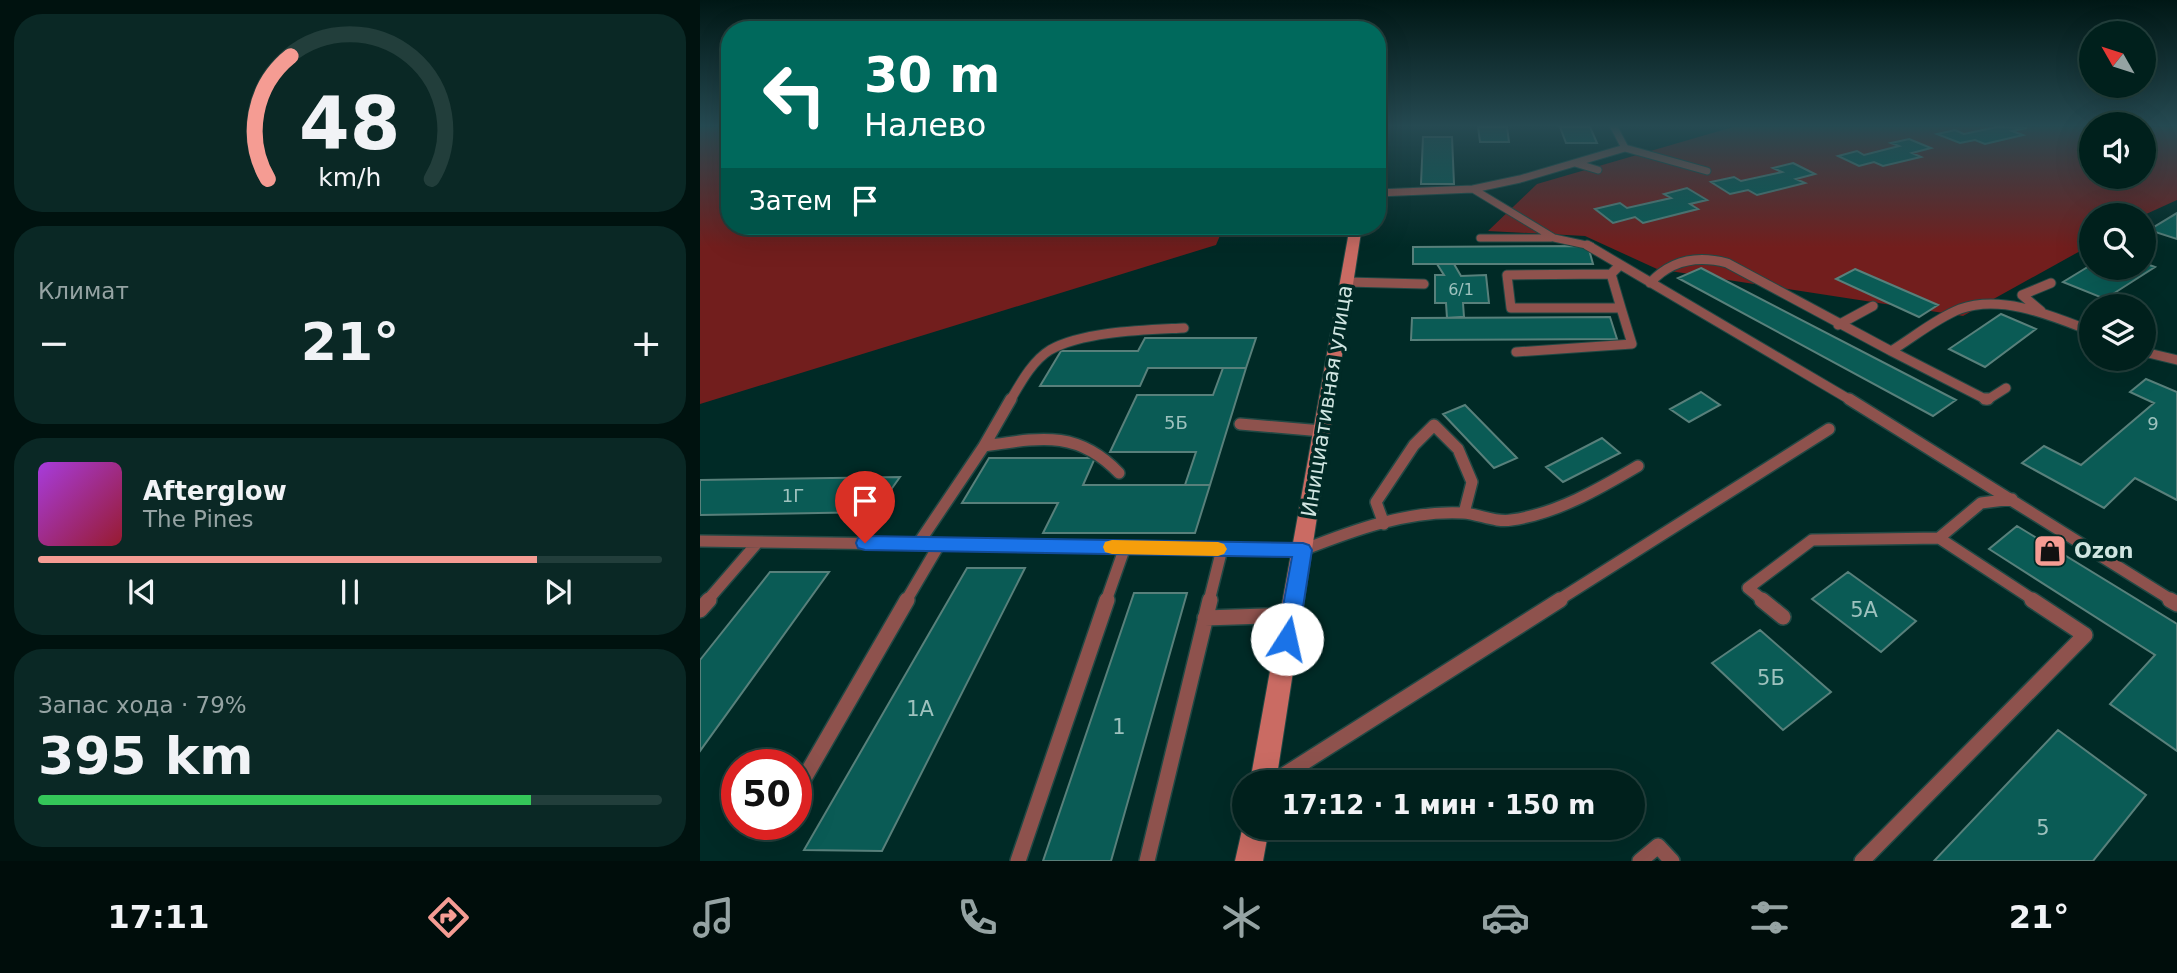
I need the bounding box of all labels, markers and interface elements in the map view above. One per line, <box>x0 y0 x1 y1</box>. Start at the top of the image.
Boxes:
north arrow <box>2079 21 2156 98</box>
map controls <box>2079 21 2156 371</box>
text: 30 m <box>864 47 1000 104</box>
icon: left <box>749 49 840 140</box>
text: 48 <box>299 81 401 166</box>
text: Налево <box>864 106 986 144</box>
button: sound <box>2079 112 2156 189</box>
text: km/h <box>318 163 382 192</box>
icon: arrive <box>846 182 884 220</box>
text: Затем <box>749 186 832 216</box>
button: search <box>2079 203 2156 280</box>
text: Климат <box>38 278 129 304</box>
house number: 6/1 <box>1448 280 1474 299</box>
street label: Инициативная улица <box>1297 283 1357 519</box>
button: layers <box>2079 294 2156 371</box>
text: 21° <box>301 312 399 372</box>
text: − <box>38 321 70 365</box>
text: + <box>630 321 662 365</box>
house number: 5Б <box>1164 412 1188 433</box>
house number: 9 <box>2147 413 2159 434</box>
pin <box>835 471 895 543</box>
text: Afterglow <box>143 476 287 506</box>
icon: arrive <box>846 482 884 520</box>
house number: 1Г <box>782 485 804 506</box>
text: The Pines <box>143 506 254 532</box>
shop icon: Ozon <box>2031 532 2069 570</box>
place label: Ozon <box>2074 539 2133 563</box>
icon: previous <box>123 573 161 611</box>
icon: pause <box>331 573 369 611</box>
icon: next <box>539 573 577 611</box>
house number: 5А <box>1850 598 1878 622</box>
position arrow <box>1250 602 1324 676</box>
house number: 5Б <box>1757 666 1785 690</box>
text: Запас хода · 79% <box>38 692 247 718</box>
house number: 1А <box>906 697 934 721</box>
house number: 1 <box>1112 715 1126 739</box>
text: 395 km <box>38 726 253 786</box>
speed limit sign: 50 <box>721 749 812 840</box>
text: 17:12 · 1 мин · 150 m <box>1282 790 1595 820</box>
house number: 5 <box>2036 816 2050 840</box>
icon: directions <box>424 893 473 942</box>
icon: music <box>689 893 738 942</box>
icon: phone <box>953 893 1002 942</box>
icon: climate <box>1217 893 1266 942</box>
icon: car <box>1481 893 1530 942</box>
icon: filters <box>1745 893 1794 942</box>
text: 17:11 <box>108 898 209 936</box>
text: 21° <box>2009 898 2069 936</box>

